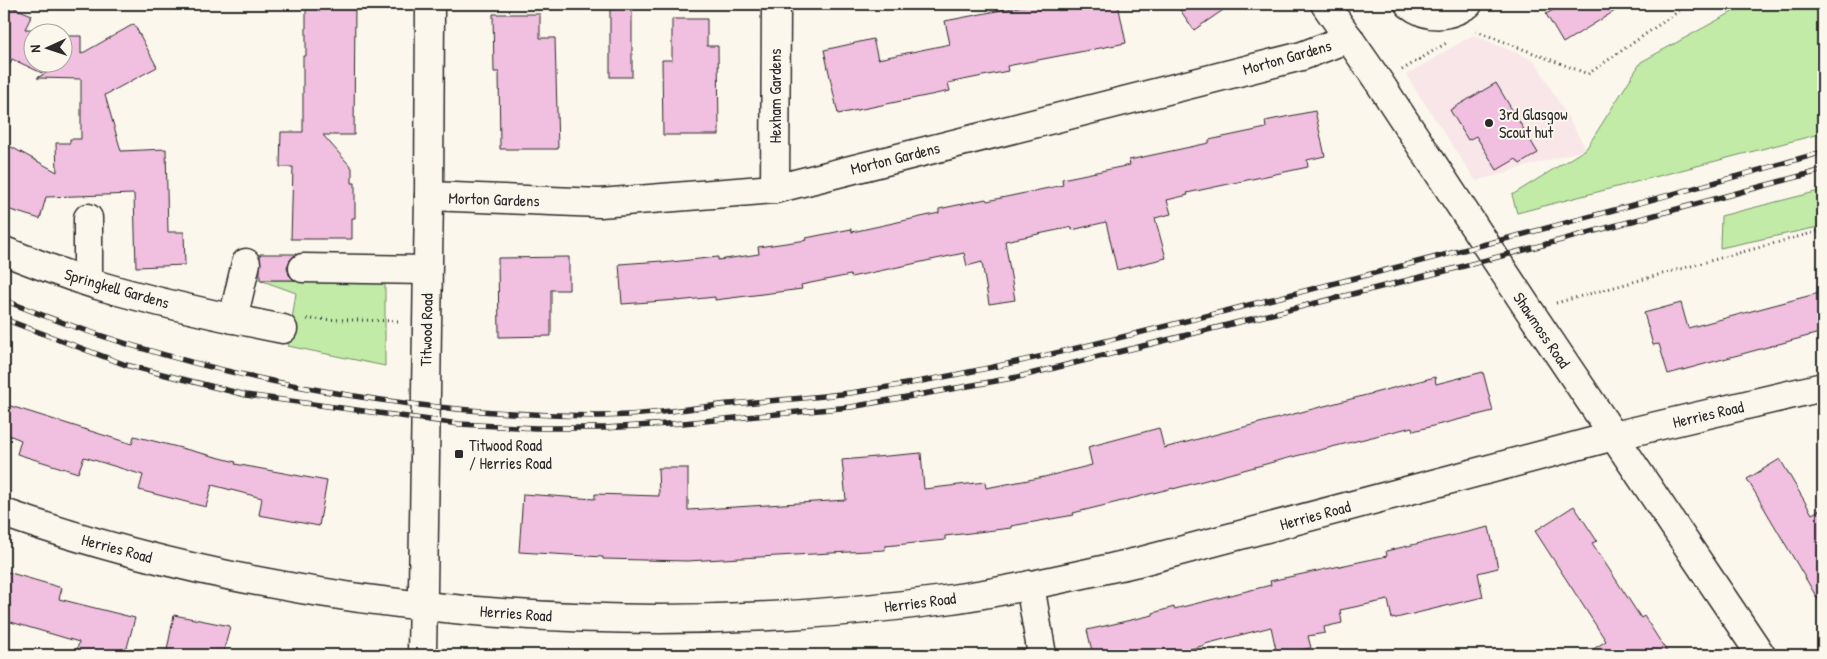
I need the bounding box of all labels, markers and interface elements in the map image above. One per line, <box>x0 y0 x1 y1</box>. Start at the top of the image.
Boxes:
north arrow <box>22 22 72 72</box>
street label: Morton Gardens <box>1240 34 1334 80</box>
text: N <box>25 44 44 53</box>
street label: Hexham Gardens <box>764 49 786 143</box>
place label: 3rd Glasgow Scout hut <box>1499 103 1568 143</box>
marker: 3rd Glasgow Scout hut <box>1483 117 1495 129</box>
street label: Morton Gardens <box>848 136 942 180</box>
street label: Morton Gardens <box>448 186 540 212</box>
street label: Springkell Gardens <box>62 263 172 313</box>
street label: Shawmoss Road <box>1508 288 1576 372</box>
street label: Titwood Road <box>414 293 438 367</box>
street label: Herries Road <box>1670 395 1746 433</box>
place label: Titwood Road / Herries Road <box>469 434 552 474</box>
marker: Titwood Road / Herries Road <box>453 448 465 460</box>
street label: Herries Road <box>1277 495 1353 535</box>
street label: Herries Road <box>79 528 155 568</box>
street label: Herries Road <box>883 587 957 617</box>
street label: Herries Road <box>479 600 553 626</box>

